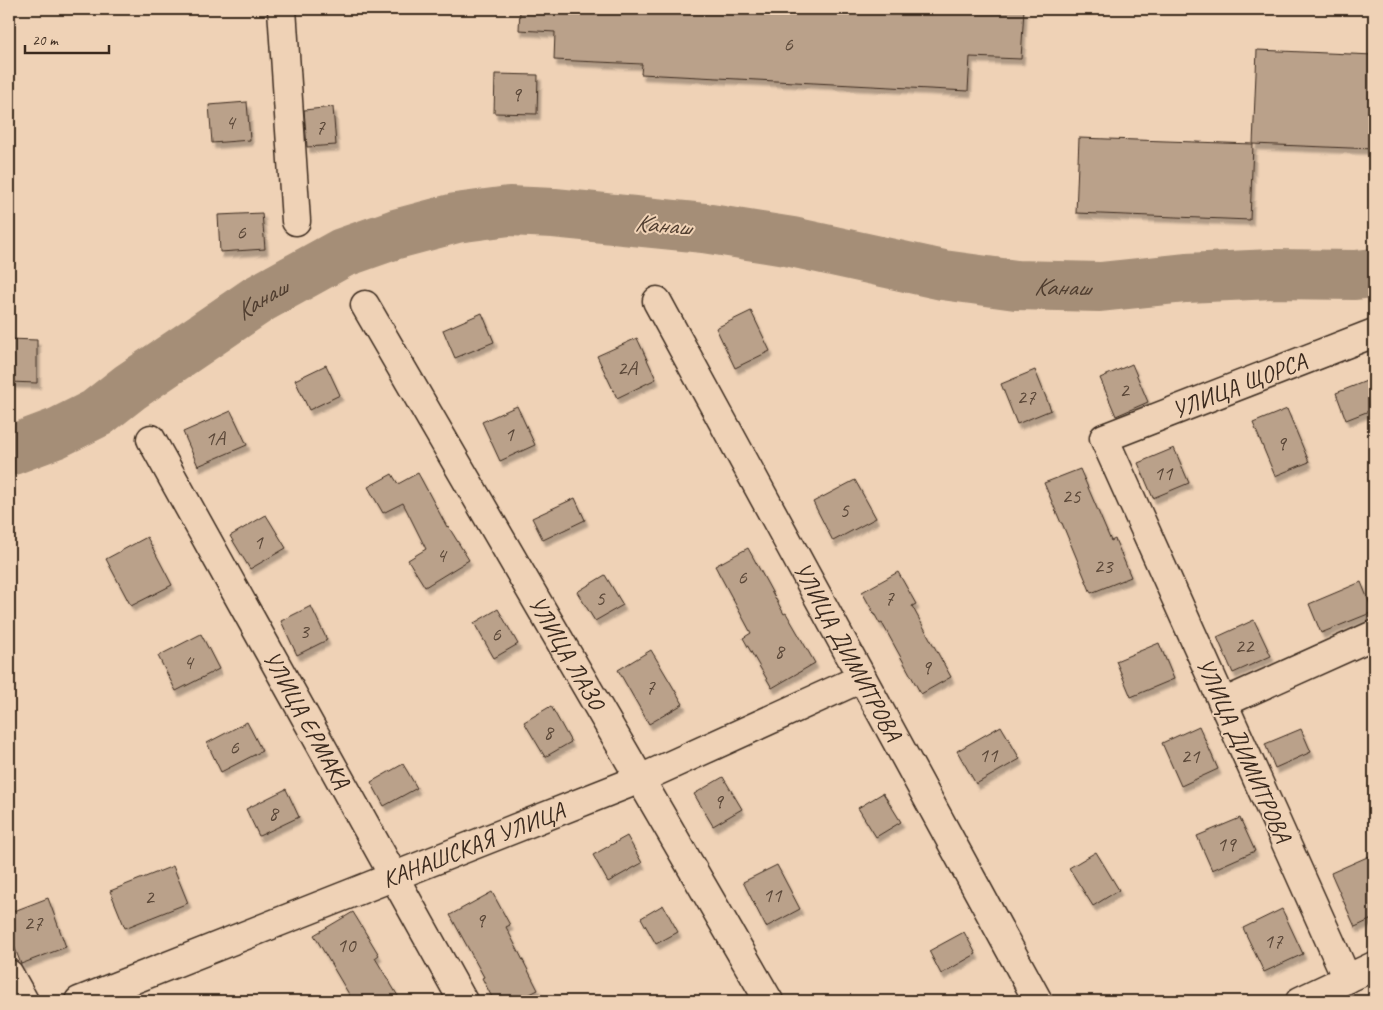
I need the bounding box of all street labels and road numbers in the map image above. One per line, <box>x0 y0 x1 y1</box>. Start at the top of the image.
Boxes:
street label: УЛИЦА ЩОРСА <box>1168 345 1311 425</box>
street label: УЛИЦА ДИМИТРОВА <box>787 557 909 747</box>
street label: УЛИЦА ЛАЗО <box>522 591 613 717</box>
street label: УЛИЦА ЕРМАКА <box>257 646 357 795</box>
street label: УЛИЦА ДИМИТРОВА <box>1190 653 1299 848</box>
street label: КАНАШСКАЯ УЛИЦА <box>378 795 570 895</box>

